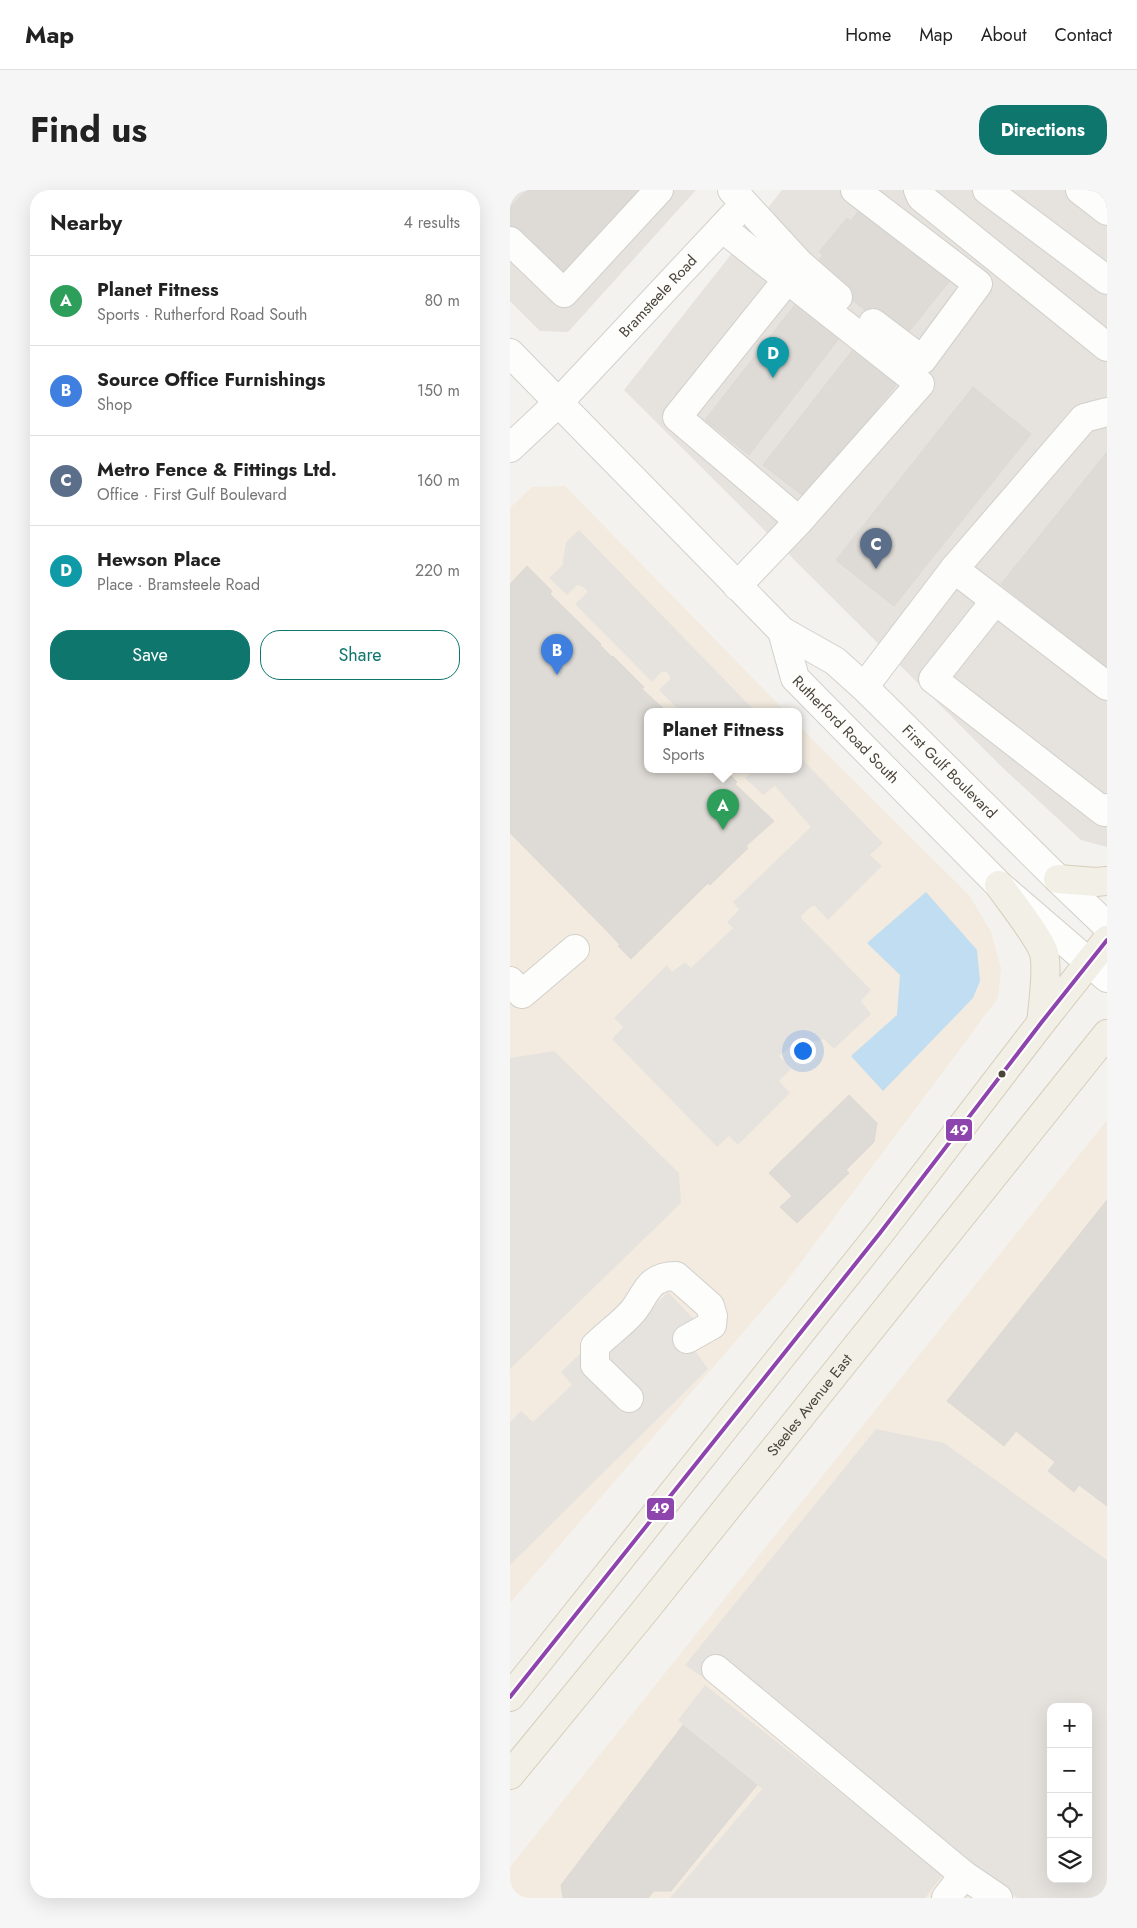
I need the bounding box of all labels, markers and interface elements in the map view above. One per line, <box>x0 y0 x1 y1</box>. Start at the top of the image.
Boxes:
text: Map <box>25 17 74 52</box>
text: Home <box>845 22 891 48</box>
text: Map <box>919 22 953 48</box>
text: About <box>981 22 1026 48</box>
text: Contact <box>1054 22 1112 48</box>
text: Find us <box>30 105 147 155</box>
button: Directions <box>979 105 1107 155</box>
text: Nearby <box>50 208 122 238</box>
text: 4 results <box>404 211 460 234</box>
street label: Bramsteele Road <box>614 250 702 342</box>
text: Planet Fitness <box>97 276 219 303</box>
text: A <box>60 289 72 312</box>
text: 80 m <box>424 289 460 312</box>
text: Sports · Rutherford Road South <box>97 303 307 326</box>
pin: D <box>757 337 789 378</box>
text: Source Office Furnishings <box>97 366 325 393</box>
text: B <box>61 379 71 402</box>
text: 150 m <box>417 379 460 402</box>
text: Shop <box>97 393 132 416</box>
text: Metro Fence & Fittings Ltd. <box>97 456 337 483</box>
text: C <box>60 469 72 492</box>
text: 160 m <box>417 469 460 492</box>
text: Office · First Gulf Boulevard <box>97 483 287 506</box>
pin: C <box>860 528 892 569</box>
text: Hewson Place <box>97 546 221 573</box>
text: D <box>60 559 72 582</box>
text: 220 m <box>415 559 460 582</box>
text: Place · Bramsteele Road <box>97 573 260 596</box>
button: Save <box>50 630 250 680</box>
button: Share <box>260 630 460 680</box>
pin: B <box>541 634 573 675</box>
street label: Rutherford Road South <box>787 670 904 789</box>
popup <box>644 708 802 773</box>
text: Planet Fitness <box>662 716 784 743</box>
street label: First Gulf Boulevard <box>897 720 1002 823</box>
text: Sports <box>662 743 705 766</box>
pin: A <box>707 789 739 830</box>
your location <box>790 1038 816 1064</box>
unlabelled marker <box>997 1069 1007 1079</box>
line badge: 49 <box>945 1118 973 1142</box>
text: 49 <box>949 1120 969 1140</box>
street label: Steeles Avenue East <box>762 1349 858 1461</box>
line badge: 49 <box>646 1497 675 1521</box>
text: 49 <box>650 1498 670 1518</box>
map controls <box>1047 1703 1092 1883</box>
button: + <box>1047 1703 1092 1748</box>
button: − <box>1047 1748 1092 1793</box>
button: locate <box>1047 1793 1092 1838</box>
button: layers <box>1047 1838 1092 1883</box>

